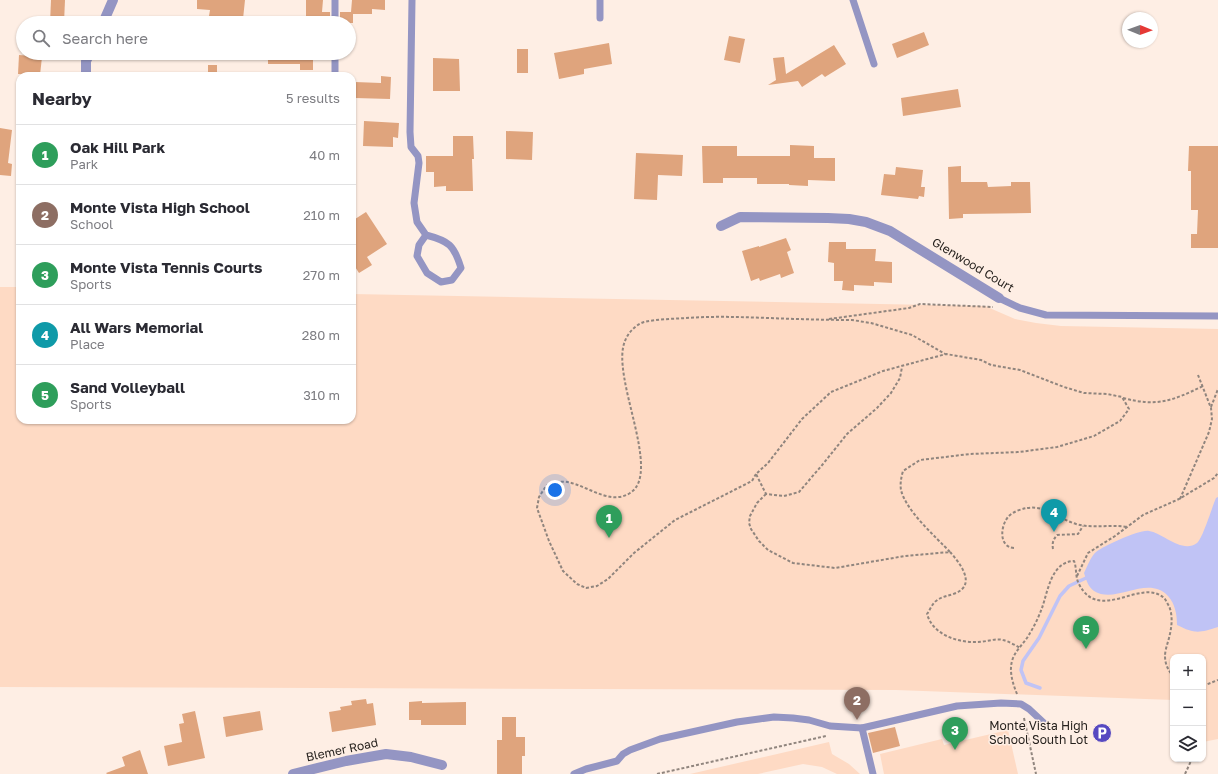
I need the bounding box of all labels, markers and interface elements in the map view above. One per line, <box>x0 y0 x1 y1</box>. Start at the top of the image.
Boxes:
north arrow <box>1122 12 1158 48</box>
search box <box>16 16 356 60</box>
icon: search <box>30 27 52 49</box>
text: Search here <box>62 29 148 47</box>
text: Nearby <box>32 88 92 109</box>
text: 5 results <box>286 90 340 106</box>
text: Oak Hill Park <box>70 138 165 156</box>
text: 1 <box>42 147 48 163</box>
text: 40 m <box>309 147 340 163</box>
text: Park <box>70 156 98 172</box>
text: Monte Vista High School <box>70 198 250 216</box>
text: 2 <box>41 207 49 223</box>
text: 210 m <box>303 207 340 223</box>
text: School <box>70 216 113 232</box>
street label: Glenwood Court <box>929 234 1017 295</box>
text: Monte Vista Tennis Courts <box>70 258 263 276</box>
text: 3 <box>41 267 49 283</box>
text: 270 m <box>303 267 340 283</box>
text: Sports <box>70 276 112 292</box>
text: All Wars Memorial <box>70 318 203 336</box>
text: 4 <box>41 327 49 343</box>
text: 280 m <box>302 327 340 343</box>
text: Place <box>70 336 105 352</box>
text: Sand Volleyball <box>70 378 185 396</box>
text: 5 <box>41 387 49 403</box>
text: 310 m <box>303 387 340 403</box>
text: Sports <box>70 396 112 412</box>
your location <box>545 480 565 500</box>
pin: 4 <box>1041 499 1067 532</box>
pin: 1 <box>596 505 622 538</box>
pin: 5 <box>1073 616 1099 649</box>
map controls <box>1170 654 1206 762</box>
button: + <box>1170 654 1206 690</box>
pin: 2 <box>844 687 870 720</box>
button: − <box>1170 690 1206 726</box>
pin: 3 <box>942 717 968 750</box>
place label: Monte Vista High School South Lot <box>989 718 1088 747</box>
parking icon: Monte Vista High School South Lot <box>1091 722 1113 744</box>
button: layers <box>1170 726 1206 762</box>
street label: Blemer Road <box>304 735 379 764</box>

